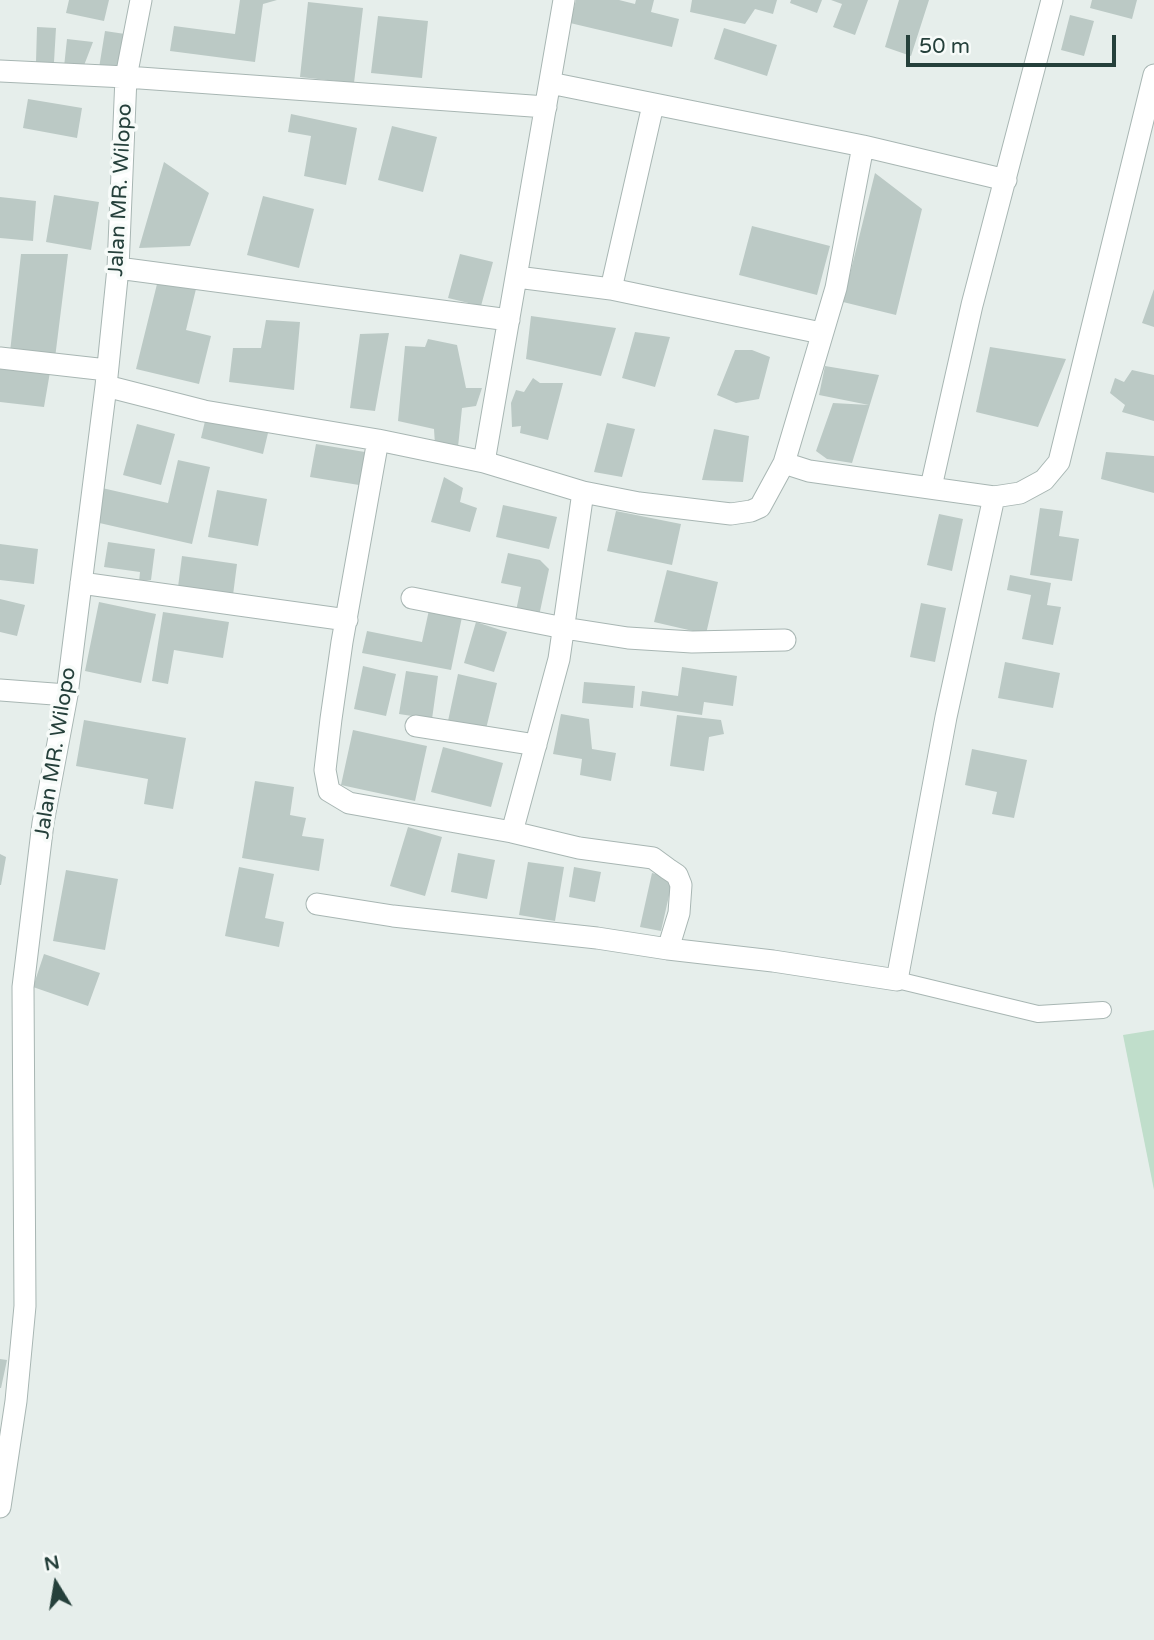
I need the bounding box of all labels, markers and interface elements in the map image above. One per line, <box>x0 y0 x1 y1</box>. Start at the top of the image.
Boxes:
scale bar <box>909 21 1119 65</box>
text: 50 m <box>919 34 970 59</box>
street label: Jalan MR. Wilopo <box>104 103 138 277</box>
street label: Jalan MR. Wilopo <box>30 665 82 841</box>
north arrow <box>21 1549 91 1619</box>
text: N <box>42 1551 62 1576</box>

